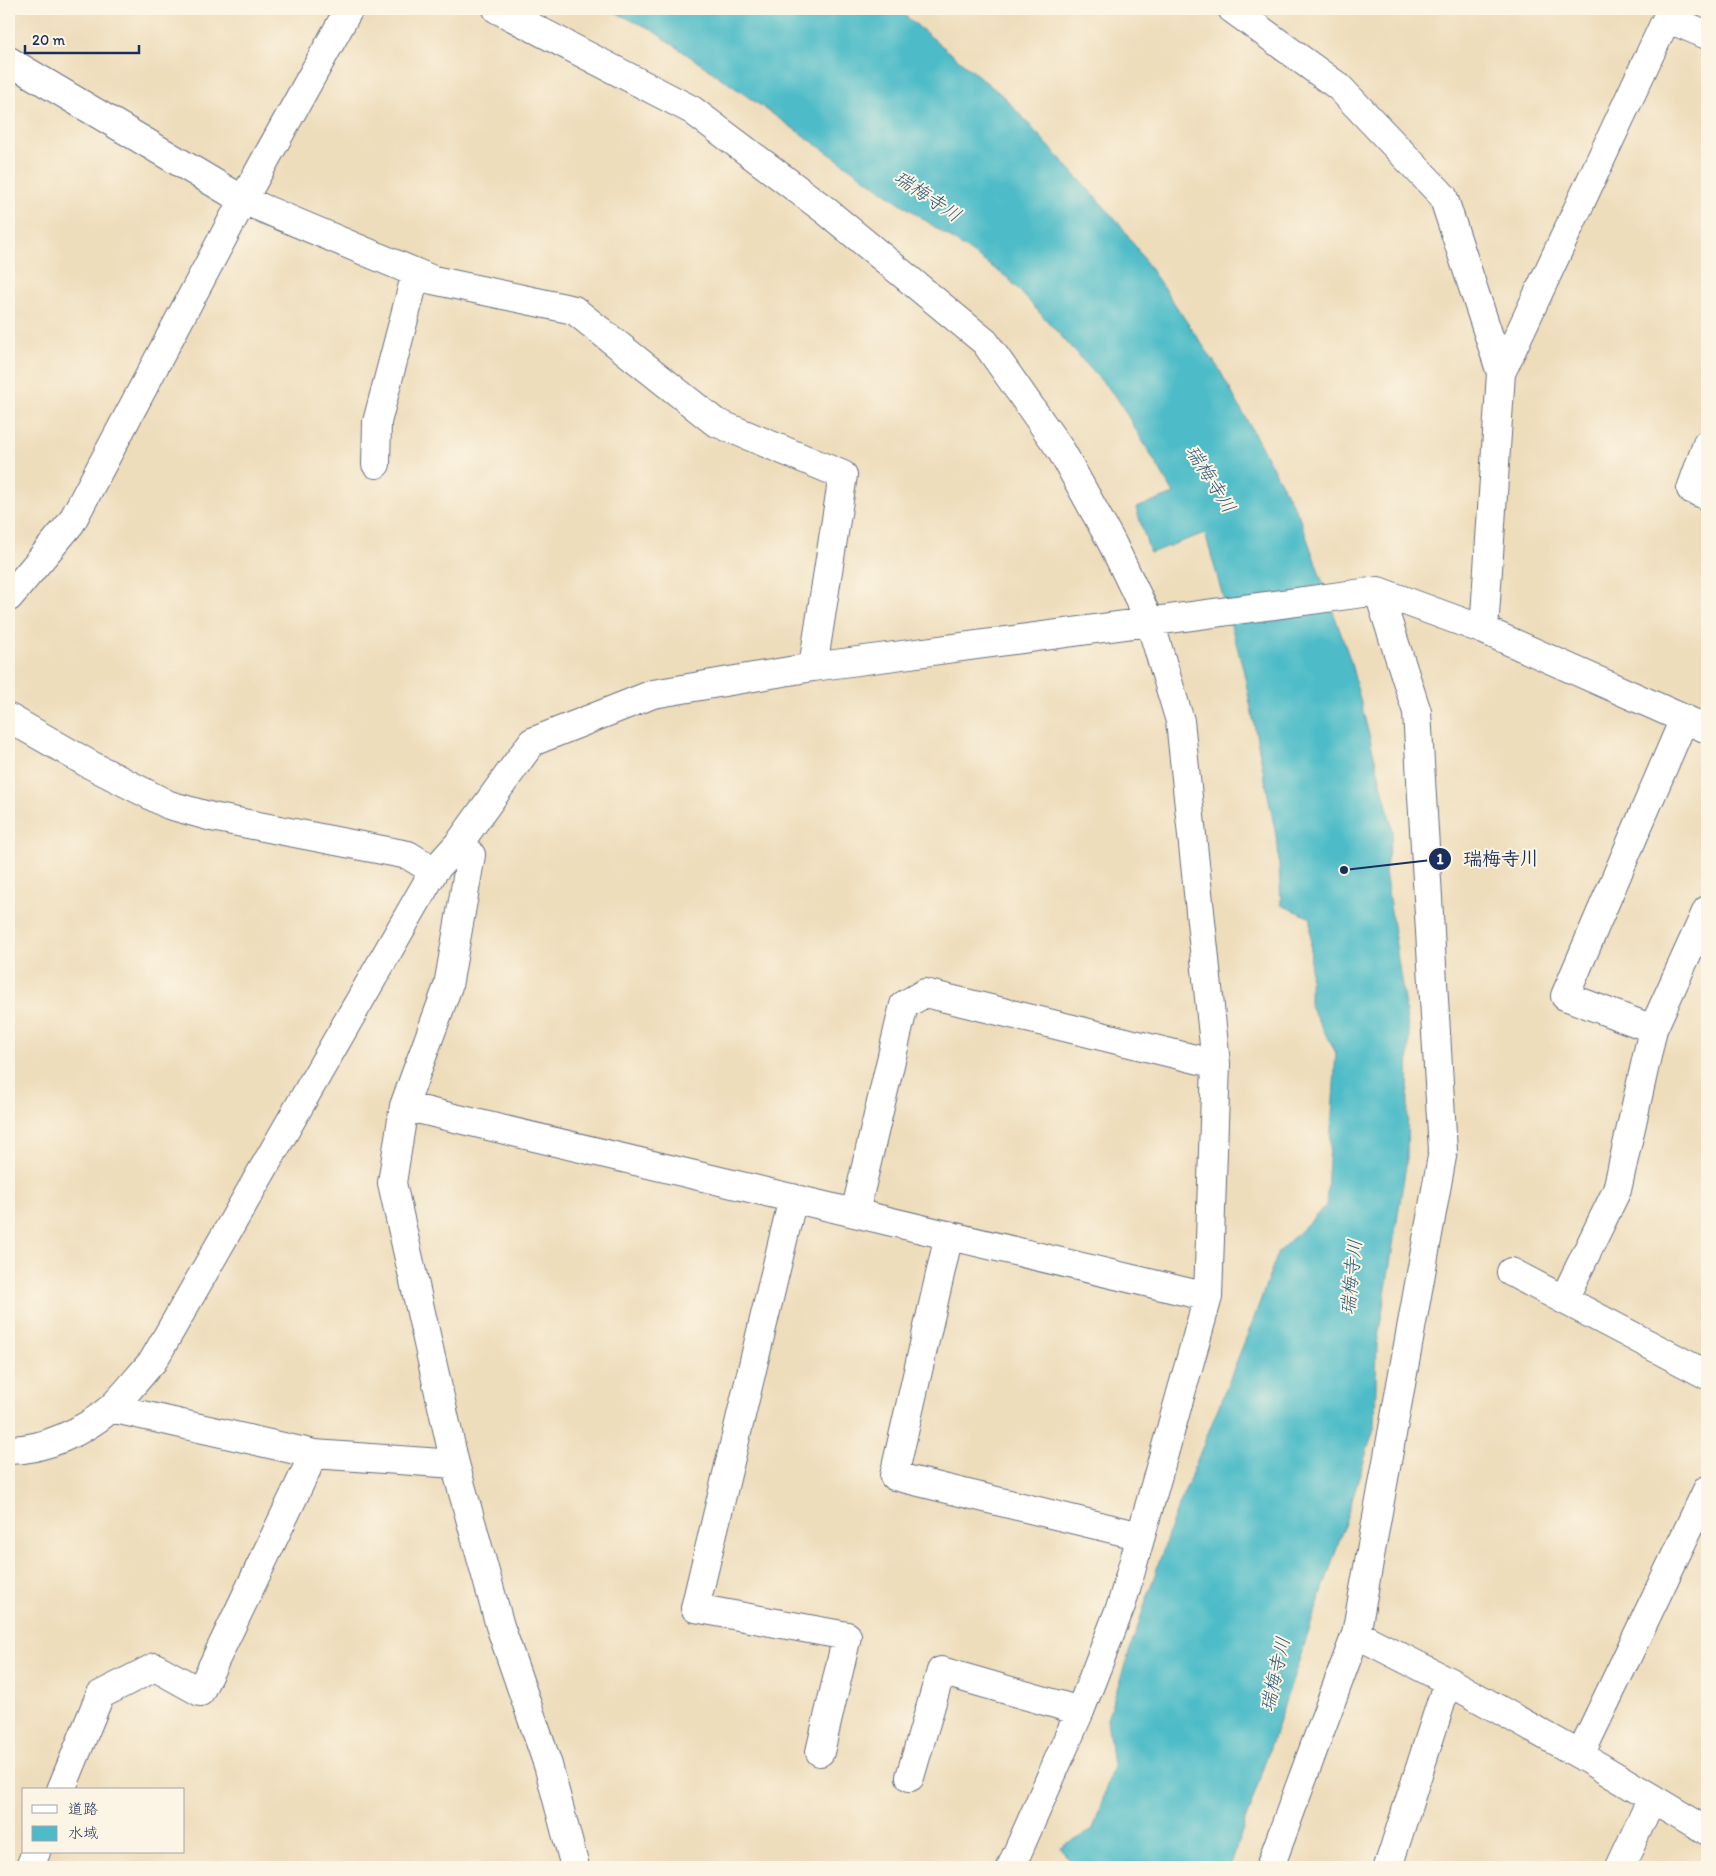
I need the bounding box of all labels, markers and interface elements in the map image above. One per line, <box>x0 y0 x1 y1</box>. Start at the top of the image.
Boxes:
scale bar <box>25 22 139 54</box>
text: 20 m <box>32 31 66 49</box>
water label: 瑞梅寺川 <box>890 165 966 227</box>
water label: 瑞梅寺川 <box>1181 441 1241 517</box>
callout: 瑞梅寺川 <box>1428 842 1549 876</box>
text: 瑞梅寺川 <box>1463 847 1539 870</box>
text: 1 <box>1437 850 1444 868</box>
water label: 瑞梅寺川 <box>1336 1238 1366 1316</box>
water label: 瑞梅寺川 <box>1255 1634 1295 1714</box>
legend <box>22 1788 185 1854</box>
text: 道路 <box>68 1800 98 1818</box>
text: 水域 <box>68 1824 98 1842</box>

